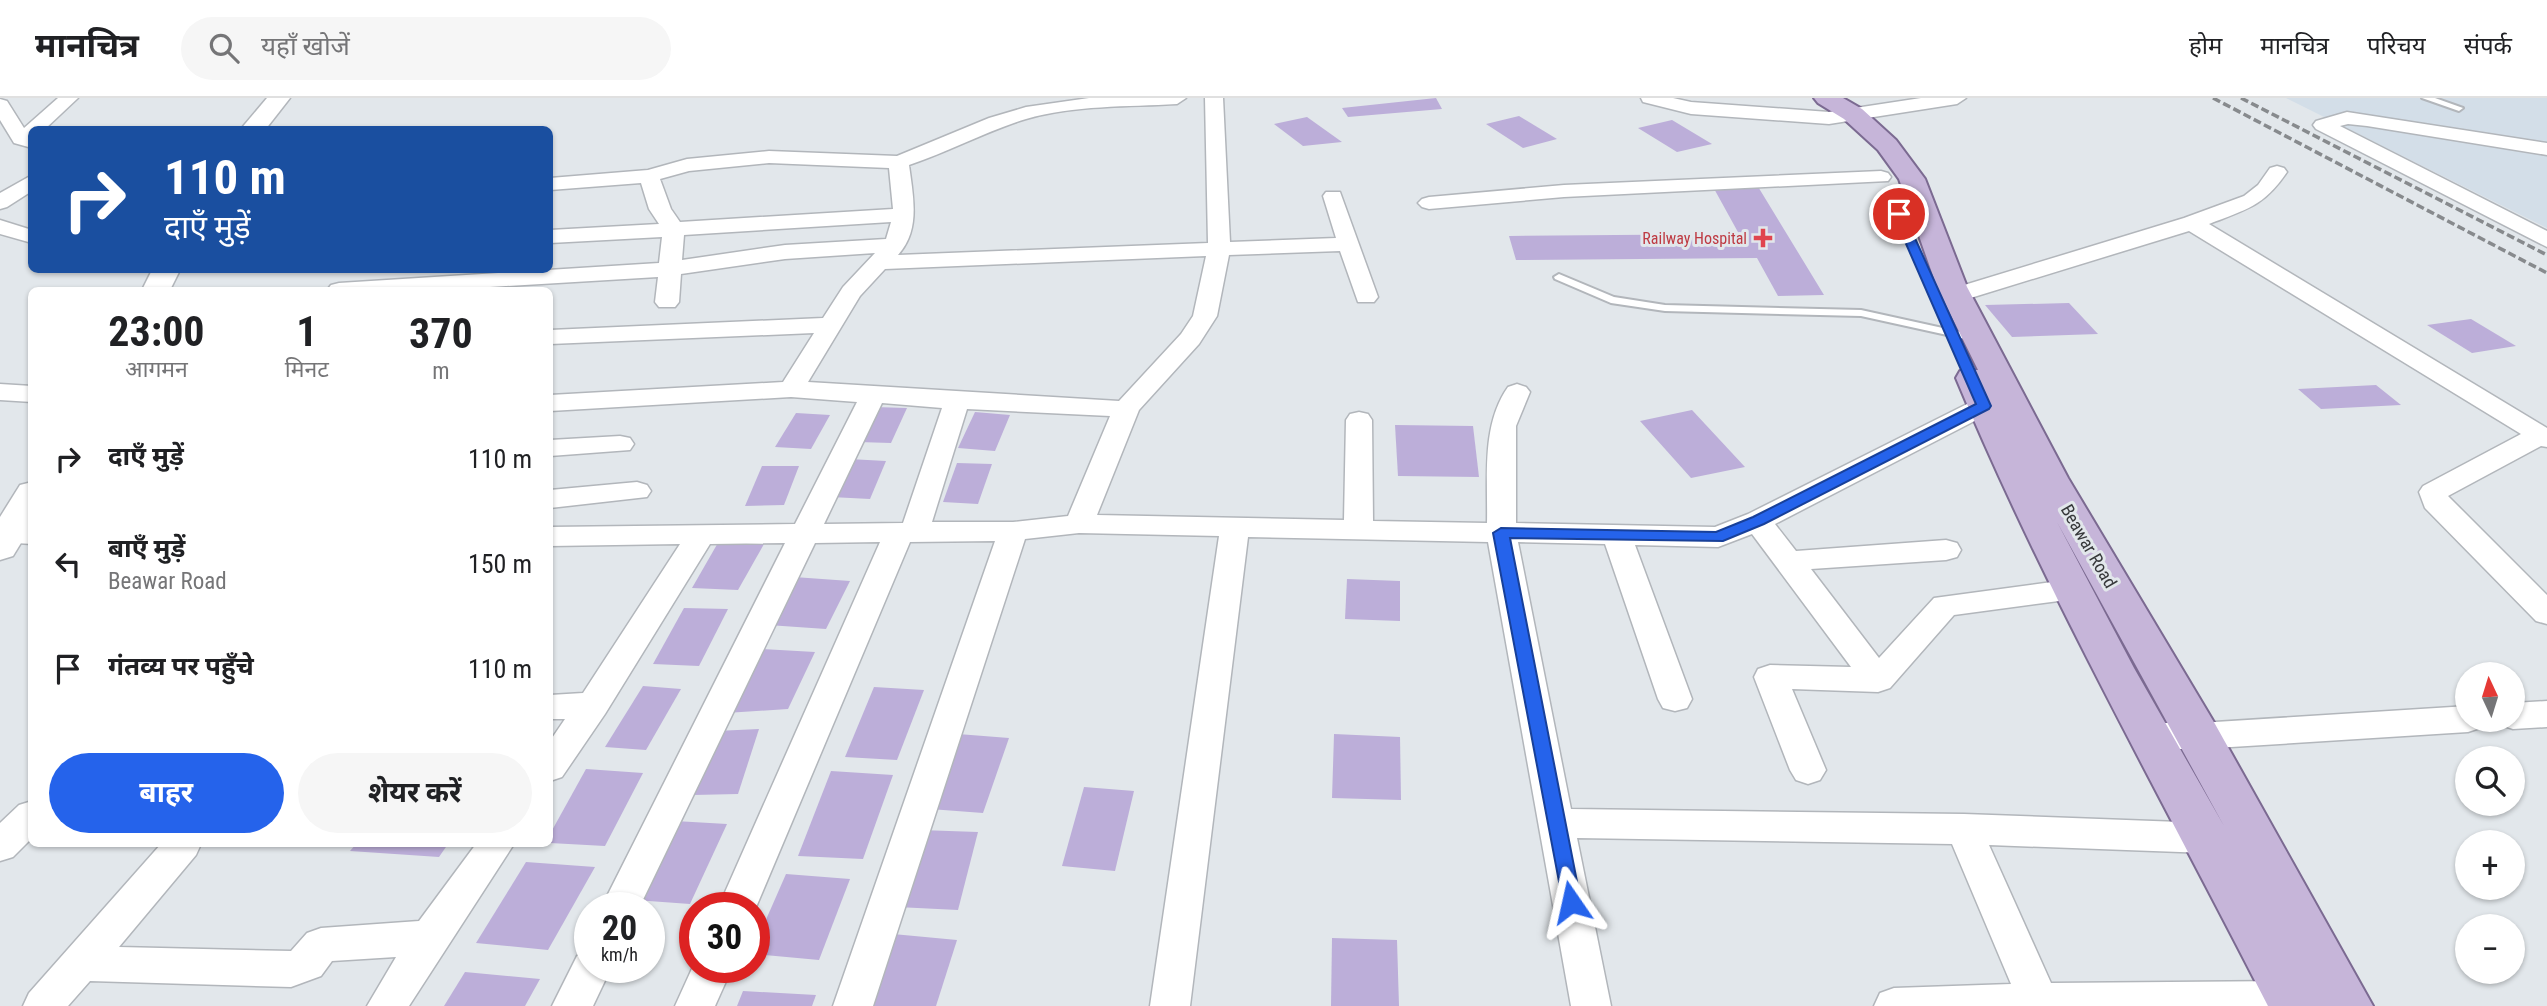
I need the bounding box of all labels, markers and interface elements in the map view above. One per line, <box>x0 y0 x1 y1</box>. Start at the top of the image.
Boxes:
search box <box>181 17 671 80</box>
text: मानचित्र <box>35 26 139 65</box>
icon: search <box>205 29 243 67</box>
text: यहाँ खोजें <box>261 31 350 61</box>
text: होम <box>2189 32 2222 60</box>
text: मानचित्र <box>2260 32 2329 60</box>
text: परिचय <box>2367 32 2426 60</box>
text: संपर्क <box>2464 32 2512 60</box>
text: 110 m <box>164 149 286 206</box>
icon: right <box>49 154 140 245</box>
pin <box>1869 184 1929 244</box>
icon: arrive <box>1880 195 1918 233</box>
text: दाएँ मुड़ें <box>164 208 251 246</box>
marker: Railway Hospital <box>1753 228 1773 248</box>
place label: Railway Hospital <box>1642 229 1747 248</box>
text: 23:00 <box>108 307 205 356</box>
text: 1 <box>296 307 317 356</box>
text: 370 <box>409 309 473 358</box>
text: आगमन <box>125 356 188 383</box>
text: मिनट <box>285 356 329 383</box>
text: m <box>432 358 450 385</box>
icon: right <box>49 440 87 478</box>
text: दाएँ मुड़ें <box>108 441 184 471</box>
text: 110 m <box>468 444 532 474</box>
street label: Beawar Road <box>2057 500 2121 592</box>
text: बाएँ मुड़ें <box>108 533 185 563</box>
icon: left <box>49 545 87 583</box>
text: 150 m <box>468 549 532 579</box>
text: Beawar Road <box>108 568 227 595</box>
icon: arrive <box>49 650 87 688</box>
text: गंतव्य पर पहुँचे <box>108 651 254 681</box>
text: 110 m <box>468 654 532 684</box>
north arrow <box>2455 662 2525 732</box>
map controls <box>2455 662 2525 984</box>
button: search <box>2455 746 2525 816</box>
button: बाहर <box>49 753 284 833</box>
button: शेयर करें <box>298 753 532 833</box>
button: + <box>2455 830 2525 900</box>
position arrow <box>1534 865 1608 939</box>
speed limit sign: 30 <box>679 892 770 983</box>
text: 20 <box>602 908 637 949</box>
button: − <box>2455 914 2525 984</box>
text: km/h <box>601 944 638 965</box>

